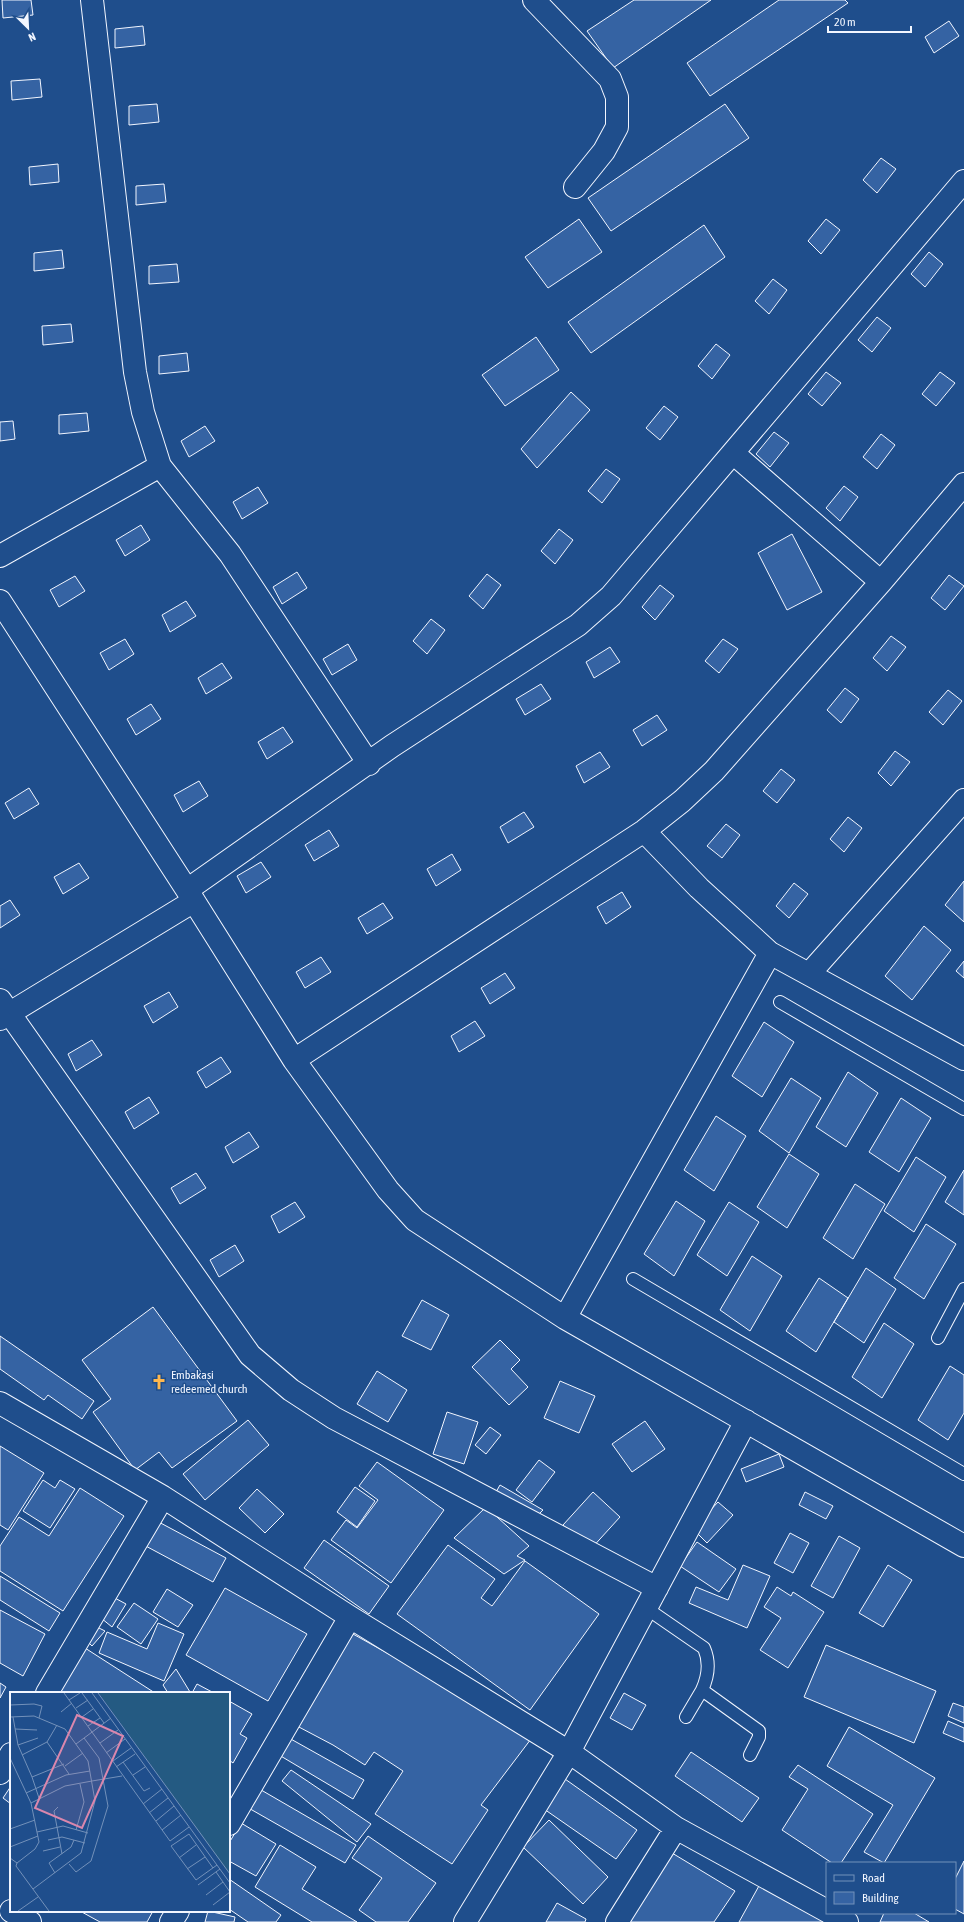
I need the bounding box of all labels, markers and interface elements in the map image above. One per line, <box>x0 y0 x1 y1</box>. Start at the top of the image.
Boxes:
north arrow <box>8 8 48 48</box>
scale bar <box>828 8 911 34</box>
text: 20 m <box>834 15 856 29</box>
text: N <box>27 30 37 44</box>
place label: Embakasi redeemed church <box>171 1368 248 1396</box>
church icon: Embakasi redeemed church <box>150 1373 168 1391</box>
inset map <box>10 1692 230 1912</box>
legend <box>826 1862 956 1914</box>
text: Road <box>862 1871 885 1885</box>
text: Building <box>862 1891 900 1905</box>

